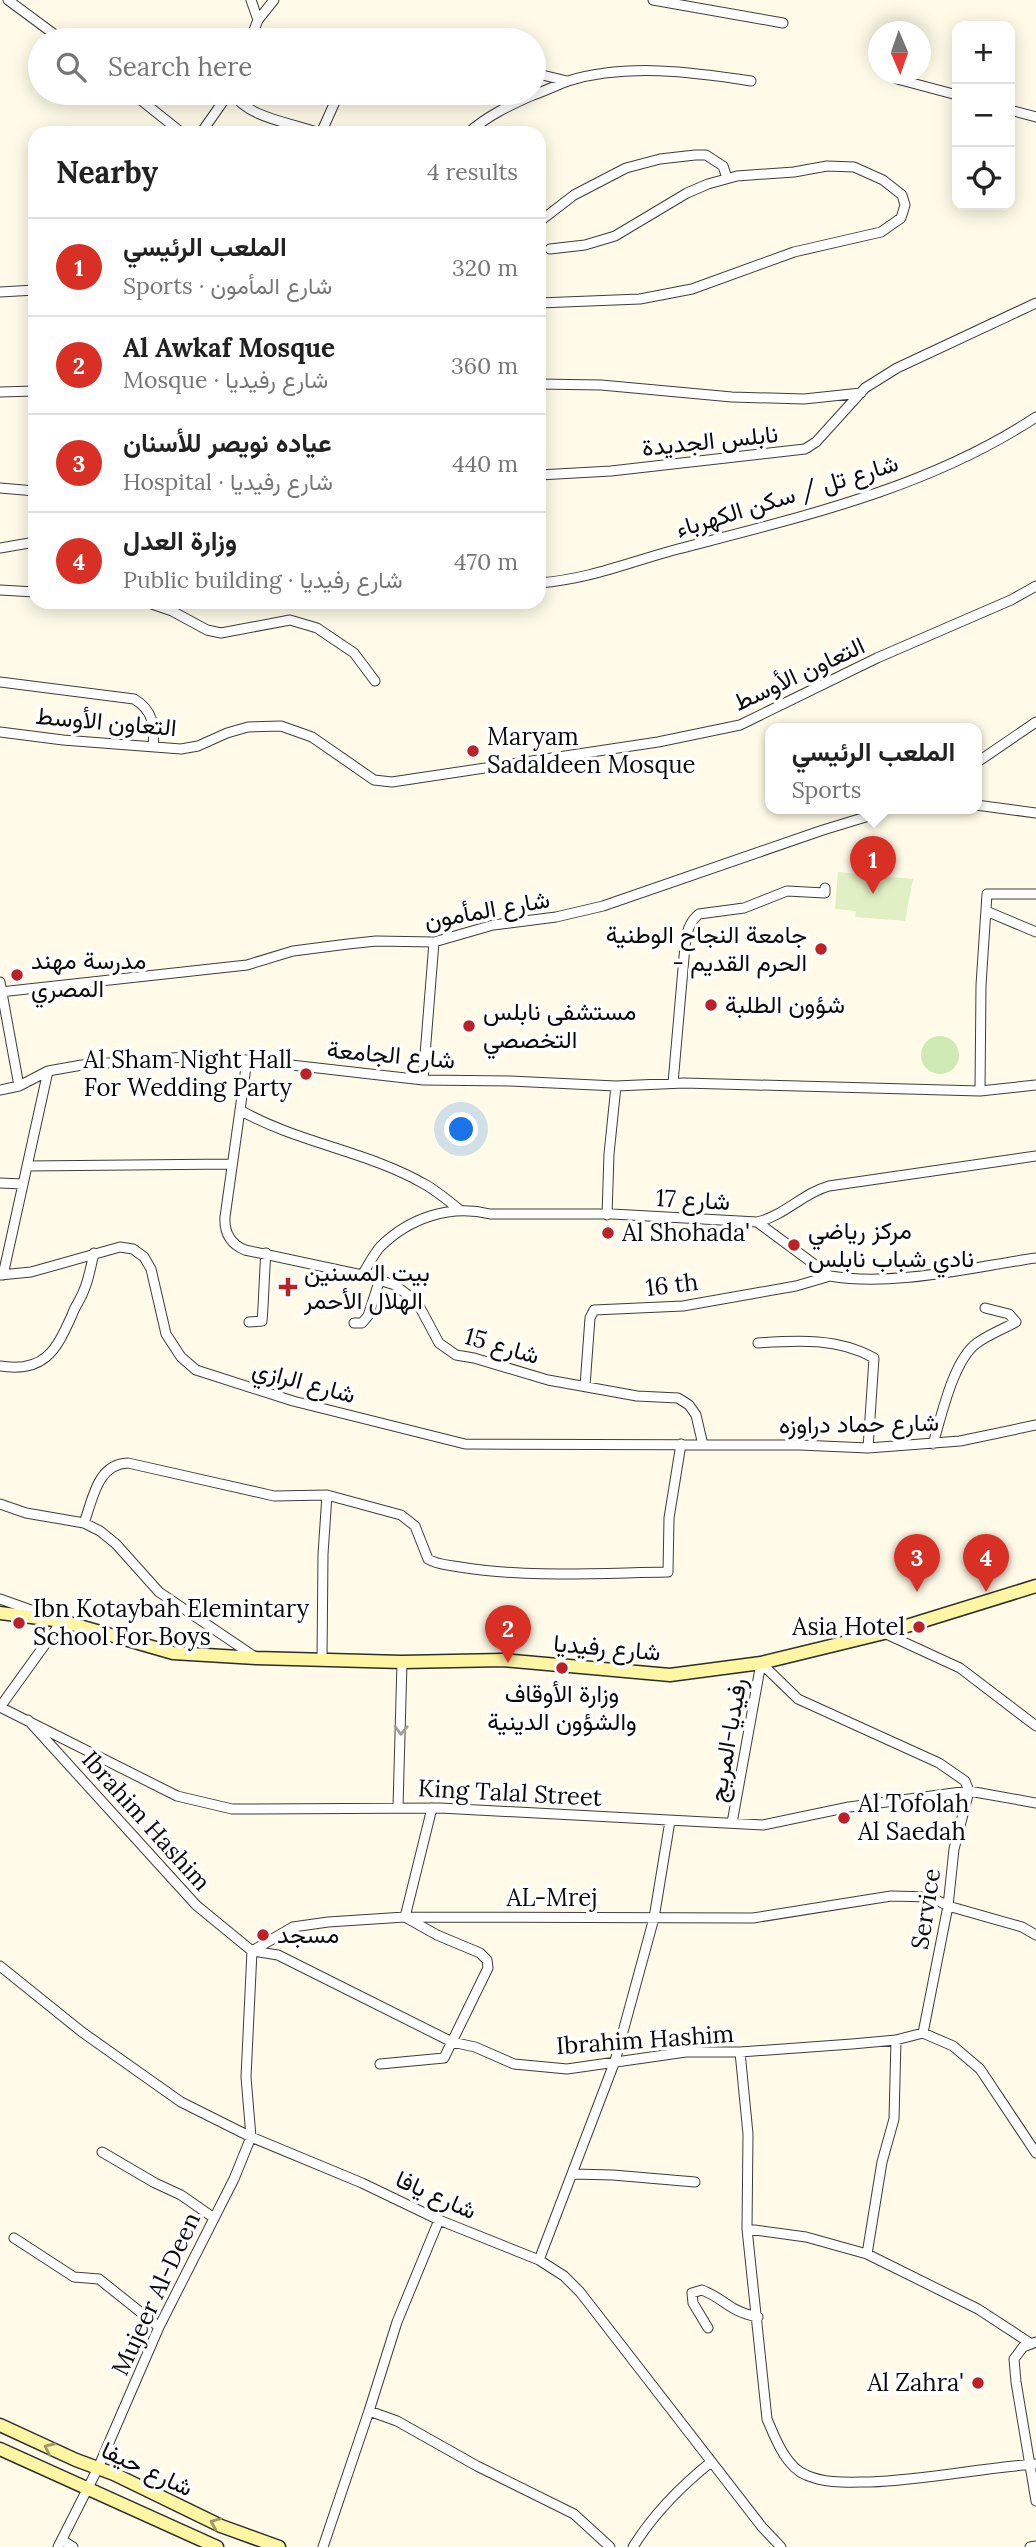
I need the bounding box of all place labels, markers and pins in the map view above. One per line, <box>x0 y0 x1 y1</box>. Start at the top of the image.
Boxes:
place label: Maryam Sadaldeen Mosque <box>487 721 696 780</box>
marker: Maryam Sadaldeen Mosque <box>465 743 481 759</box>
pin: 1 <box>850 836 896 894</box>
place label: جامعة النجاح الوطنية - الحرم القديم <box>606 919 807 979</box>
marker: جامعة النجاح الوطنية - الحرم القديم <box>813 941 829 957</box>
place label: مدرسة مهند المصري <box>31 945 146 1008</box>
marker: مدرسة مهند المصري <box>9 967 25 983</box>
place label: شؤون الطلبة <box>725 989 845 1020</box>
place label: مستشفى نابلس التخصصي <box>483 996 636 1059</box>
marker: شؤون الطلبة <box>703 997 719 1013</box>
marker: مستشفى نابلس التخصصي <box>461 1018 477 1034</box>
place label: Al Sham Night Hall For Wedding Party <box>82 1044 292 1103</box>
marker: Al Sham Night Hall For Wedding Party <box>298 1066 314 1082</box>
place label: مركز رياضي نادي شباب نابلس <box>808 1215 974 1278</box>
place label: Al Shohada' <box>621 1217 750 1248</box>
marker: Al Shohada' <box>600 1225 616 1241</box>
marker: مركز رياضي نادي شباب نابلس <box>786 1237 802 1253</box>
place label: بيت المسنين الهلال الأحمر <box>303 1257 430 1316</box>
marker: بيت المسنين الهلال الأحمر <box>278 1277 298 1297</box>
pin: 3 <box>894 1534 940 1592</box>
pin: 4 <box>963 1534 1009 1592</box>
place label: Ibn Kotaybah Elemintary School For Boys <box>33 1593 309 1652</box>
pin: 2 <box>485 1605 531 1663</box>
place label: Asia Hotel <box>791 1611 905 1642</box>
marker: Ibn Kotaybah Elemintary School For Boys <box>11 1615 27 1631</box>
marker: Asia Hotel <box>911 1619 927 1635</box>
marker: وزارة الأوقاف والشؤون الدينية <box>554 1660 570 1676</box>
place label: وزارة الأوقاف والشؤون الدينية <box>487 1678 637 1737</box>
place label: Al Tofolah Al Saedah <box>857 1788 969 1847</box>
marker: Al Tofolah Al Saedah <box>836 1810 852 1826</box>
place label: مسجد <box>277 1919 339 1950</box>
marker: مسجد <box>255 1927 271 1943</box>
place label: Al Zahra' <box>866 2367 964 2398</box>
marker: Al Zahra' <box>970 2375 986 2391</box>

